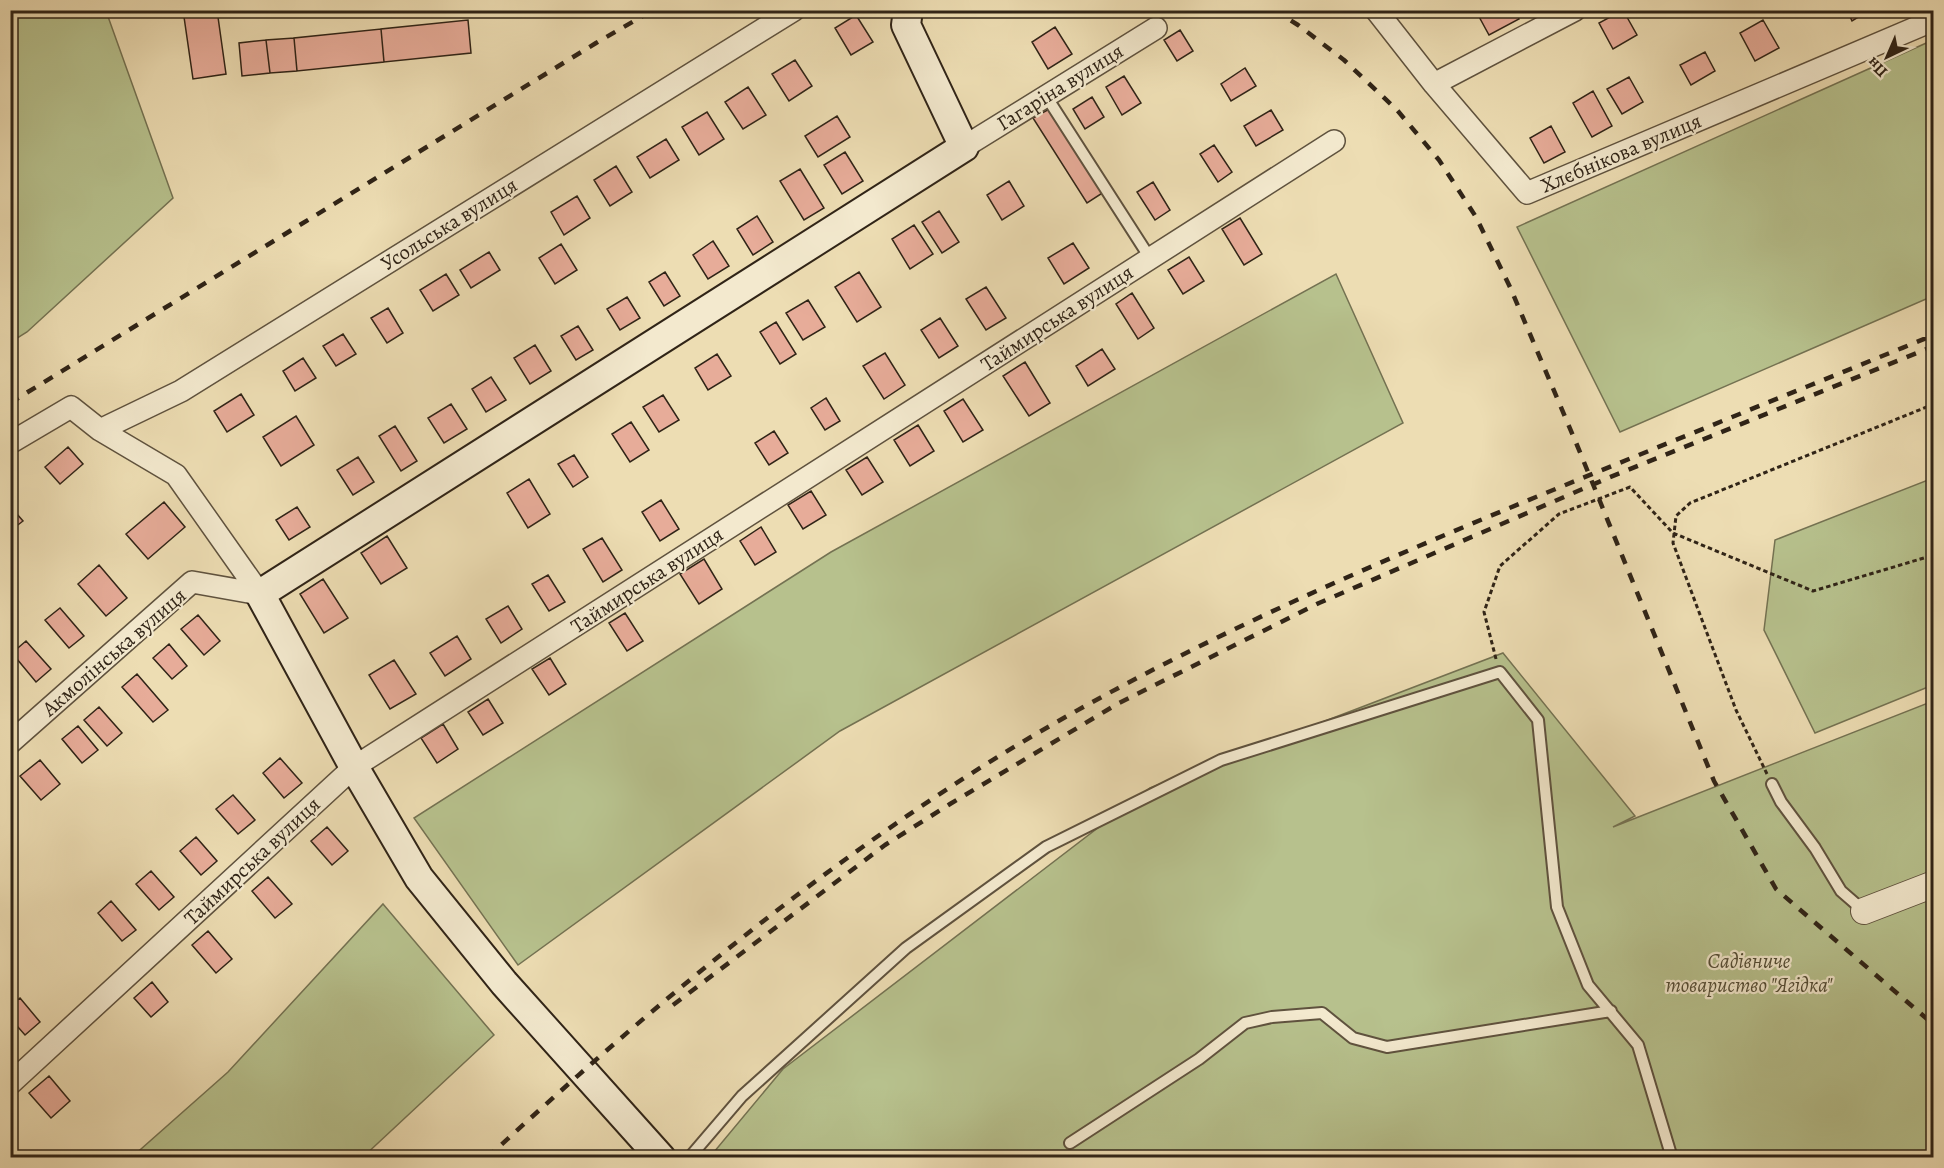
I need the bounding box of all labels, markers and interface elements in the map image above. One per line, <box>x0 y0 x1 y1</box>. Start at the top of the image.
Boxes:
north arrow <box>1857 27 1917 87</box>
street label: Гагаріна вулиця <box>991 37 1129 137</box>
text: Пн <box>1862 52 1892 82</box>
street label: Хлєбнікова вулиця <box>1536 107 1706 199</box>
street label: Усольська вулиця <box>375 171 523 277</box>
street label: Таймирська вулиця <box>975 258 1139 378</box>
street label: Таймирська вулиця <box>565 520 729 640</box>
street label: Акмолiнська вулиця <box>35 582 192 723</box>
street label: Таймирська вулиця <box>178 791 326 931</box>
park label: Садівниче товариство "Ягідка" <box>1665 947 1833 999</box>

